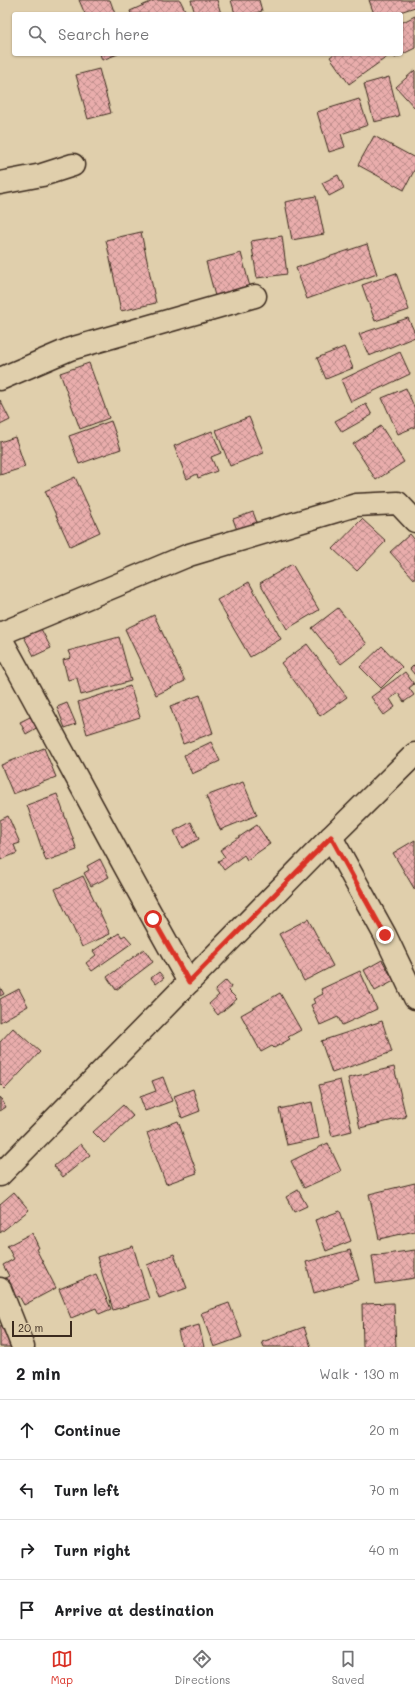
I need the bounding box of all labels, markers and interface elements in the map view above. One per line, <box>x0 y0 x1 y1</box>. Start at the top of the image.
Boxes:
search box <box>12 12 403 56</box>
icon: search <box>26 23 48 45</box>
text: Search here <box>58 24 149 44</box>
route start <box>144 910 162 928</box>
route end <box>376 926 394 944</box>
scale bar <box>12 1319 72 1338</box>
text: 20 m <box>18 1320 43 1335</box>
text: 2 min <box>16 1362 61 1384</box>
text: Walk · 130 m <box>319 1365 399 1382</box>
icon: ahead <box>16 1419 38 1441</box>
text: Continue <box>54 1420 121 1440</box>
text: 20 m <box>369 1421 399 1438</box>
icon: left <box>16 1479 38 1501</box>
text: Turn left <box>54 1480 119 1500</box>
text: 70 m <box>369 1481 399 1498</box>
icon: right <box>16 1539 38 1561</box>
text: Turn right <box>54 1540 131 1560</box>
text: 40 m <box>369 1541 399 1558</box>
icon: arrive <box>16 1599 38 1621</box>
text: Arrive at destination <box>54 1600 214 1620</box>
tab: Map <box>51 1648 73 1687</box>
tab: Directions <box>174 1648 230 1687</box>
tab: Saved <box>332 1648 364 1687</box>

